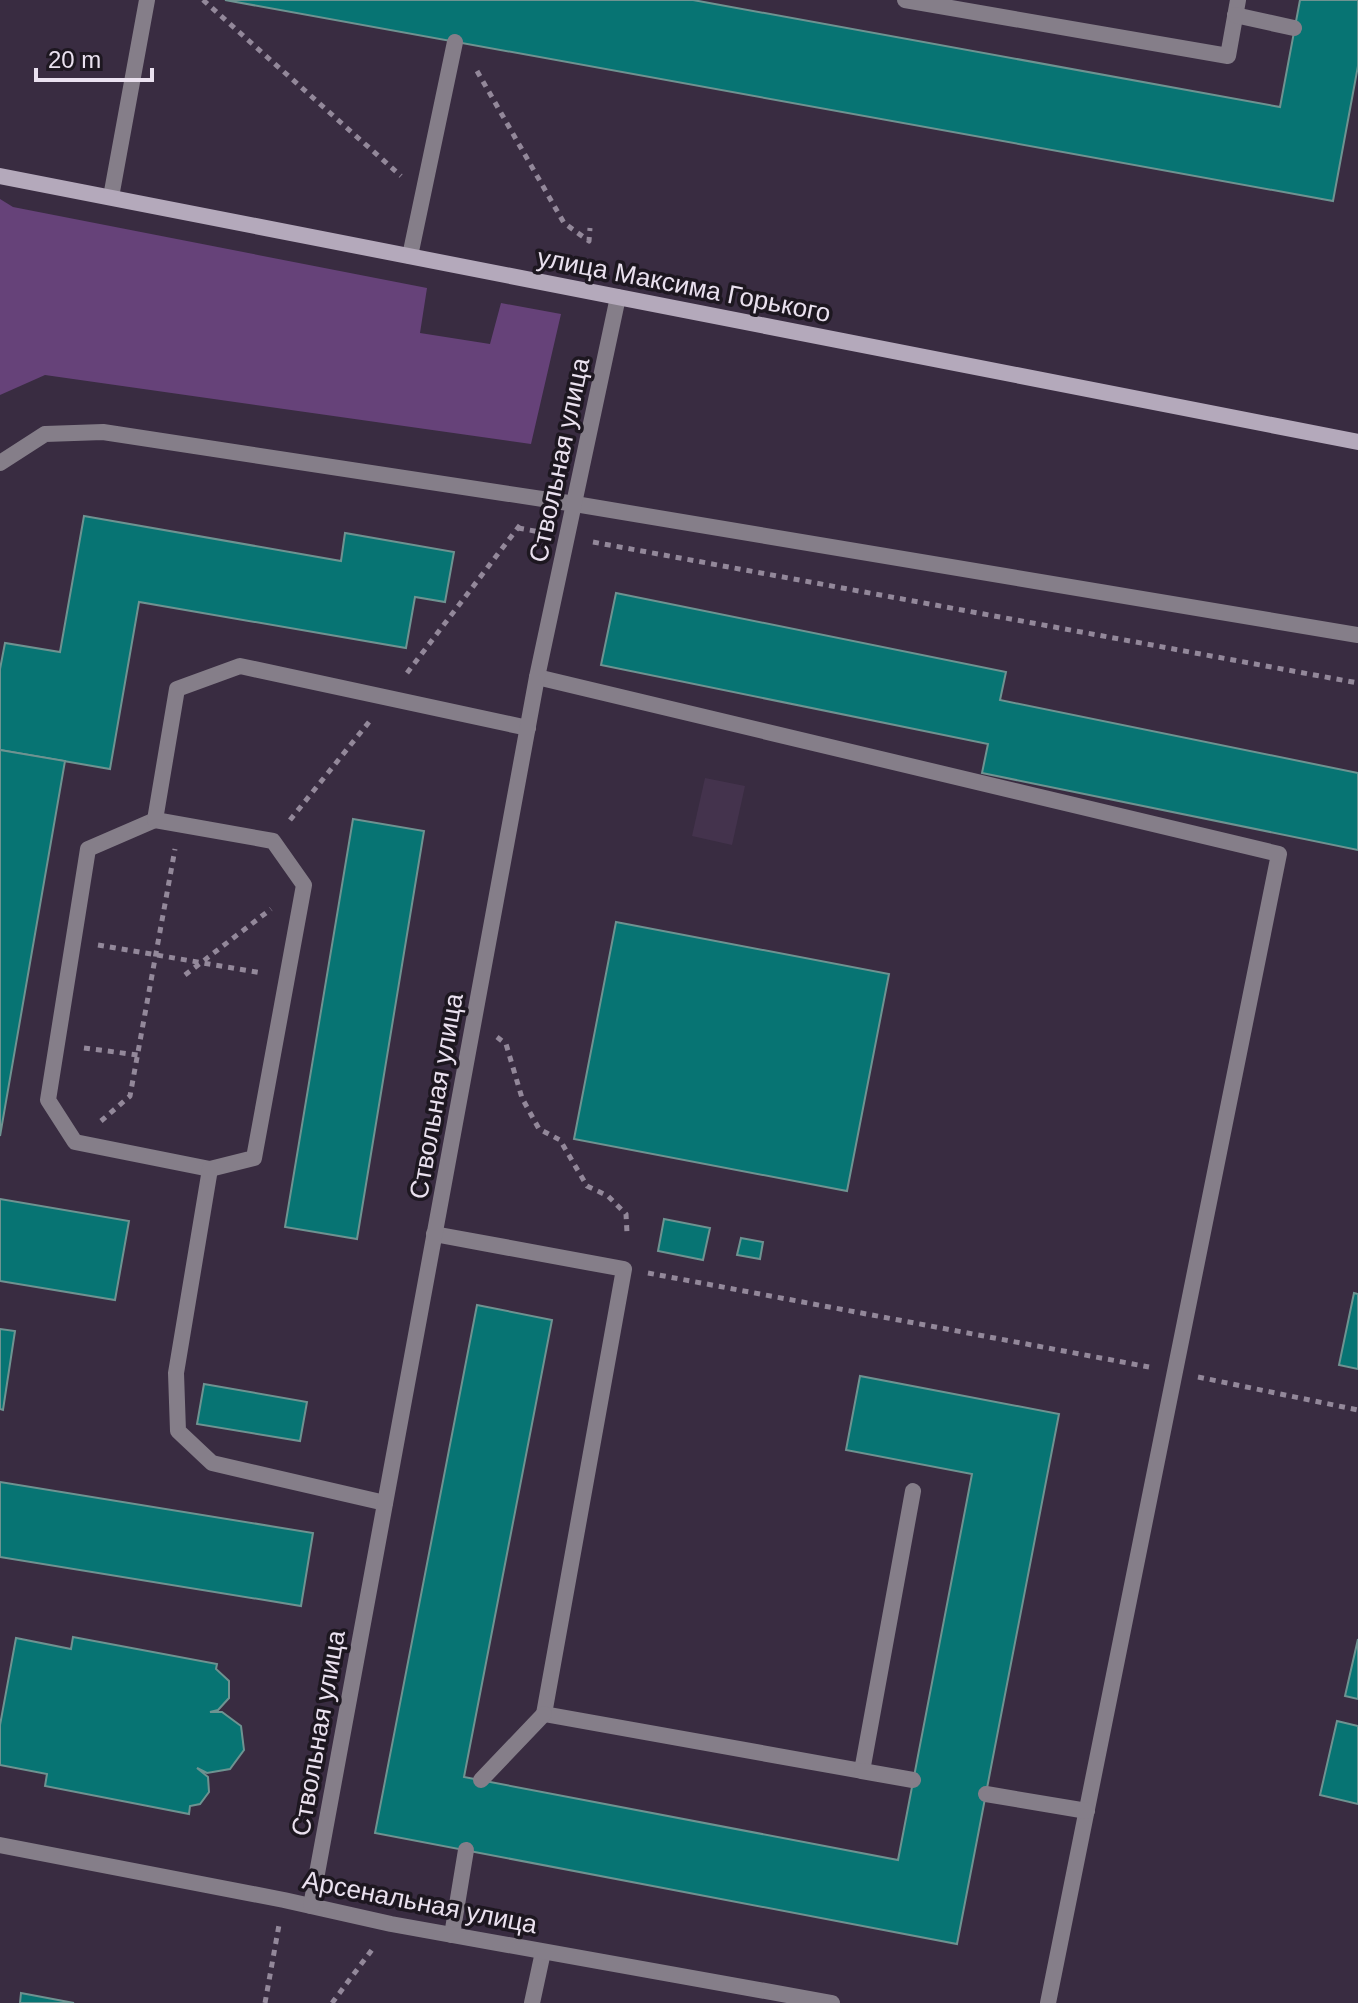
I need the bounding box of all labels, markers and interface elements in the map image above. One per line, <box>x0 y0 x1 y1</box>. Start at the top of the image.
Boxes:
scale bar <box>36 32 152 82</box>
text: 20 m <box>48 46 101 73</box>
street label: улица Максима Горького <box>535 242 833 328</box>
street label: Ствольная улица <box>523 354 595 565</box>
street label: Ствольная улица <box>403 990 469 1201</box>
street label: Ствольная улица <box>285 1627 351 1838</box>
street label: Арсенальная улица <box>300 1865 540 1940</box>

